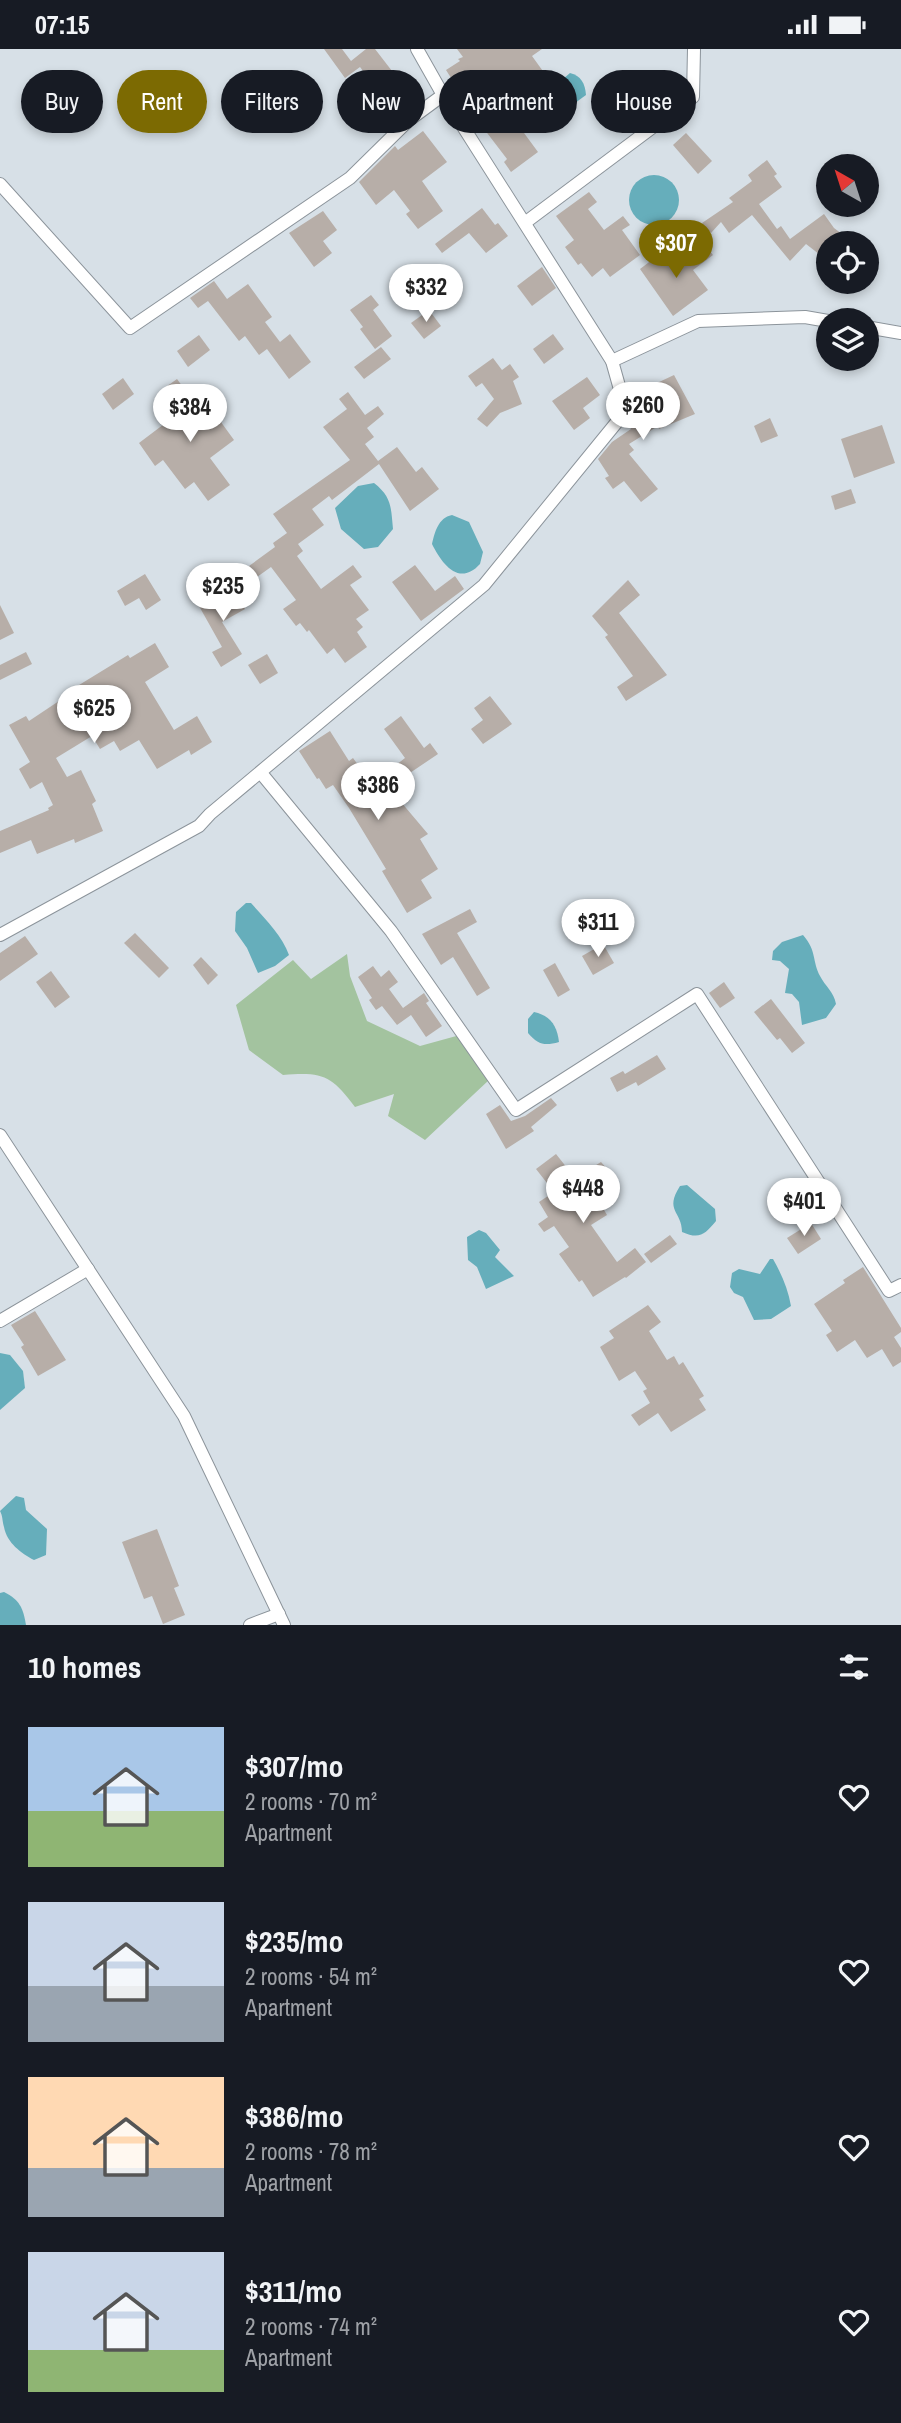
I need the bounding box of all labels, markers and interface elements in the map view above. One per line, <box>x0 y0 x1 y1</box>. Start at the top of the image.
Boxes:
text: 07:15 <box>35 7 90 42</box>
chip: Buy <box>21 70 103 133</box>
chip: Rent <box>117 70 207 133</box>
chip: Filters <box>221 70 323 133</box>
chip: New <box>337 70 425 133</box>
chip: Apartment <box>439 70 577 133</box>
chip: House <box>591 70 696 133</box>
north arrow <box>816 154 878 217</box>
map controls <box>816 154 879 371</box>
pin: $307 <box>635 221 717 280</box>
text: $307 <box>655 227 697 258</box>
button: locate <box>816 231 879 294</box>
pin: $332 <box>385 265 467 324</box>
text: $332 <box>405 271 447 302</box>
button: layers <box>816 308 879 371</box>
pin: $260 <box>602 383 684 442</box>
pin: $384 <box>149 385 231 444</box>
text: $260 <box>622 389 664 420</box>
text: $384 <box>169 391 211 422</box>
pin: $235 <box>182 563 264 623</box>
text: $235 <box>202 570 244 601</box>
pin: $625 <box>53 685 135 745</box>
text: $625 <box>73 692 115 723</box>
pin: $386 <box>337 763 419 822</box>
text: $386 <box>357 769 399 800</box>
pin: $311 <box>557 899 639 959</box>
text: $311 <box>578 906 618 937</box>
pin: $448 <box>542 1165 624 1225</box>
text: $448 <box>562 1172 604 1203</box>
pin: $401 <box>763 1179 845 1238</box>
text: $401 <box>783 1185 825 1216</box>
text: 10 homes <box>28 1647 142 1687</box>
icon: filters <box>835 1648 873 1686</box>
text: $307/mo <box>245 1746 343 1786</box>
icon: home <box>84 1755 168 1839</box>
icon: heart <box>835 1778 873 1816</box>
text: 2 rooms · 70 m² <box>245 1786 377 1817</box>
text: Apartment <box>245 1817 332 1848</box>
text: $235/mo <box>245 1921 343 1961</box>
icon: home <box>84 1930 168 2014</box>
icon: heart <box>835 1953 873 1991</box>
text: 2 rooms · 54 m² <box>245 1961 377 1992</box>
text: Apartment <box>245 1992 332 2023</box>
text: $386/mo <box>245 2096 343 2136</box>
icon: home <box>84 2105 168 2189</box>
icon: heart <box>835 2128 873 2166</box>
text: 2 rooms · 78 m² <box>245 2136 377 2167</box>
text: Apartment <box>245 2167 332 2198</box>
text: $311/mo <box>245 2271 342 2311</box>
icon: home <box>84 2280 168 2364</box>
icon: heart <box>835 2303 873 2341</box>
text: 2 rooms · 74 m² <box>245 2311 377 2342</box>
text: Apartment <box>245 2342 332 2373</box>

